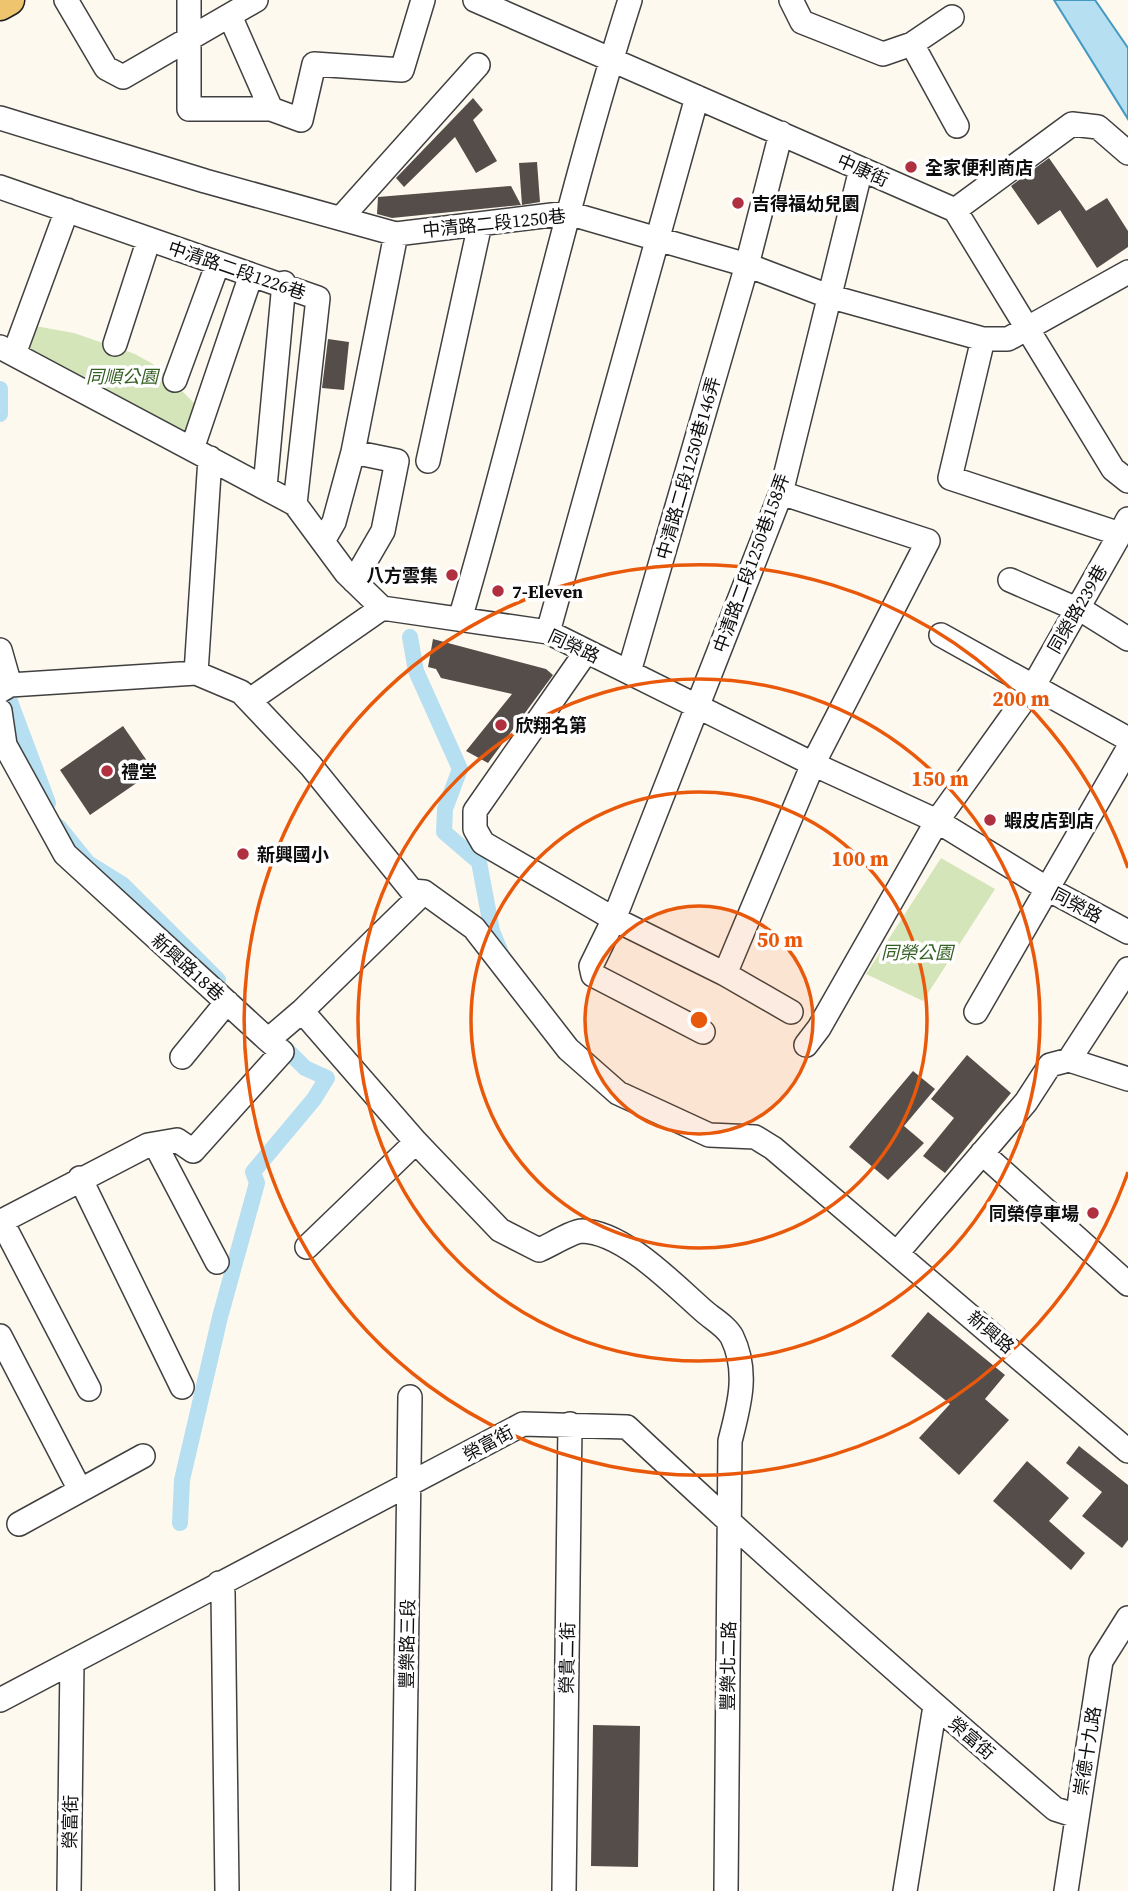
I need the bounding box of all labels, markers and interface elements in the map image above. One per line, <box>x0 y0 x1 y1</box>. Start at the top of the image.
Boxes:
street label: 中康街 <box>833 148 893 192</box>
place label: 全家便利商店 <box>925 155 1033 180</box>
marker: 全家便利商店 <box>903 159 919 175</box>
place label: 吉得福幼兒園 <box>752 191 860 216</box>
marker: 吉得福幼兒園 <box>730 195 746 211</box>
street label: 中清路二段1250巷 <box>421 203 567 243</box>
street label: 中清路二段1226巷 <box>165 235 309 305</box>
park label: 同順公園 <box>86 364 161 389</box>
street label: 中清路二段1250巷146弄 <box>650 374 726 562</box>
street label: 中清路二段1250巷158弄 <box>707 470 795 656</box>
street label: 同榮路239巷 <box>1041 560 1113 658</box>
place label: 八方雲集 <box>366 563 438 588</box>
marker: 八方雲集 <box>444 567 460 583</box>
place label: 7-Eleven <box>512 579 583 604</box>
marker: 7-Eleven <box>490 583 506 599</box>
street label: 同榮路 <box>544 623 604 669</box>
text: 200 m <box>992 684 1050 713</box>
place label: 欣翔名第 <box>515 713 587 738</box>
marker: 欣翔名第 <box>493 717 509 733</box>
place label: 禮堂 <box>121 759 157 784</box>
marker: 禮堂 <box>99 763 115 779</box>
text: 150 m <box>911 764 969 793</box>
place label: 蝦皮店到店 <box>1004 808 1094 833</box>
marker: 蝦皮店到店 <box>982 812 998 828</box>
place label: 新興國小 <box>257 842 329 867</box>
text: 100 m <box>831 844 889 873</box>
marker: 新興國小 <box>235 846 251 862</box>
street label: 同榮路 <box>1047 881 1107 929</box>
text: 50 m <box>757 925 803 954</box>
street label: 新興路18巷 <box>146 928 230 1006</box>
park label: 同榮公園 <box>881 940 956 965</box>
centre of rings <box>687 1008 711 1032</box>
place label: 同榮停車場 <box>989 1201 1079 1226</box>
marker: 同榮停車場 <box>1085 1205 1101 1221</box>
street label: 新興路 <box>962 1305 1020 1359</box>
street label: 榮富街 <box>458 1419 518 1467</box>
street label: 豐樂路三段 <box>394 1599 420 1689</box>
street label: 豐樂北二路 <box>715 1621 741 1711</box>
street label: 榮貴二街 <box>554 1622 580 1694</box>
street label: 崇德十九路 <box>1068 1705 1106 1797</box>
street label: 榮富街 <box>943 1711 1001 1765</box>
street label: 榮富街 <box>57 1795 83 1849</box>

